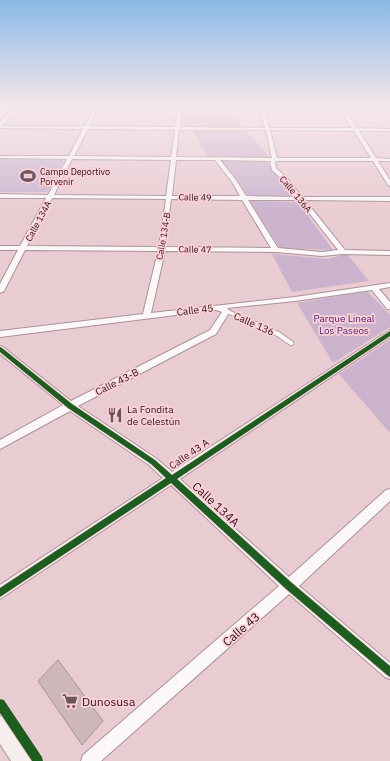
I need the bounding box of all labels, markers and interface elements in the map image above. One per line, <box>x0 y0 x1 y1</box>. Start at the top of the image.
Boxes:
place label: Campo Deportivo Porvenir <box>40 166 110 187</box>
sports icon: Campo Deportivo Porvenir <box>19 167 37 185</box>
street label: Calle 136A <box>278 174 315 215</box>
street label: Calle 49 <box>178 191 212 203</box>
street label: Calle 134A <box>23 199 53 243</box>
street label: Calle 134-B <box>153 211 173 261</box>
street label: Calle 47 <box>178 243 212 255</box>
street label: Calle 45 <box>176 301 214 319</box>
street label: Calle 136 <box>232 309 276 339</box>
park label: Parque Lineal Los Paseos <box>314 312 375 337</box>
street label: Calle 43-B <box>93 365 141 399</box>
place label: La Fondita de Celestún <box>127 403 180 428</box>
restaurant icon: La Fondita de Celestún <box>106 406 124 424</box>
street label: Calle 43 A <box>166 436 212 472</box>
street label: Calle 134A <box>189 478 243 530</box>
street label: Calle 43 <box>219 609 263 649</box>
supermarket icon: Dunosusa <box>61 692 79 710</box>
place label: Dunosusa <box>82 694 136 709</box>

